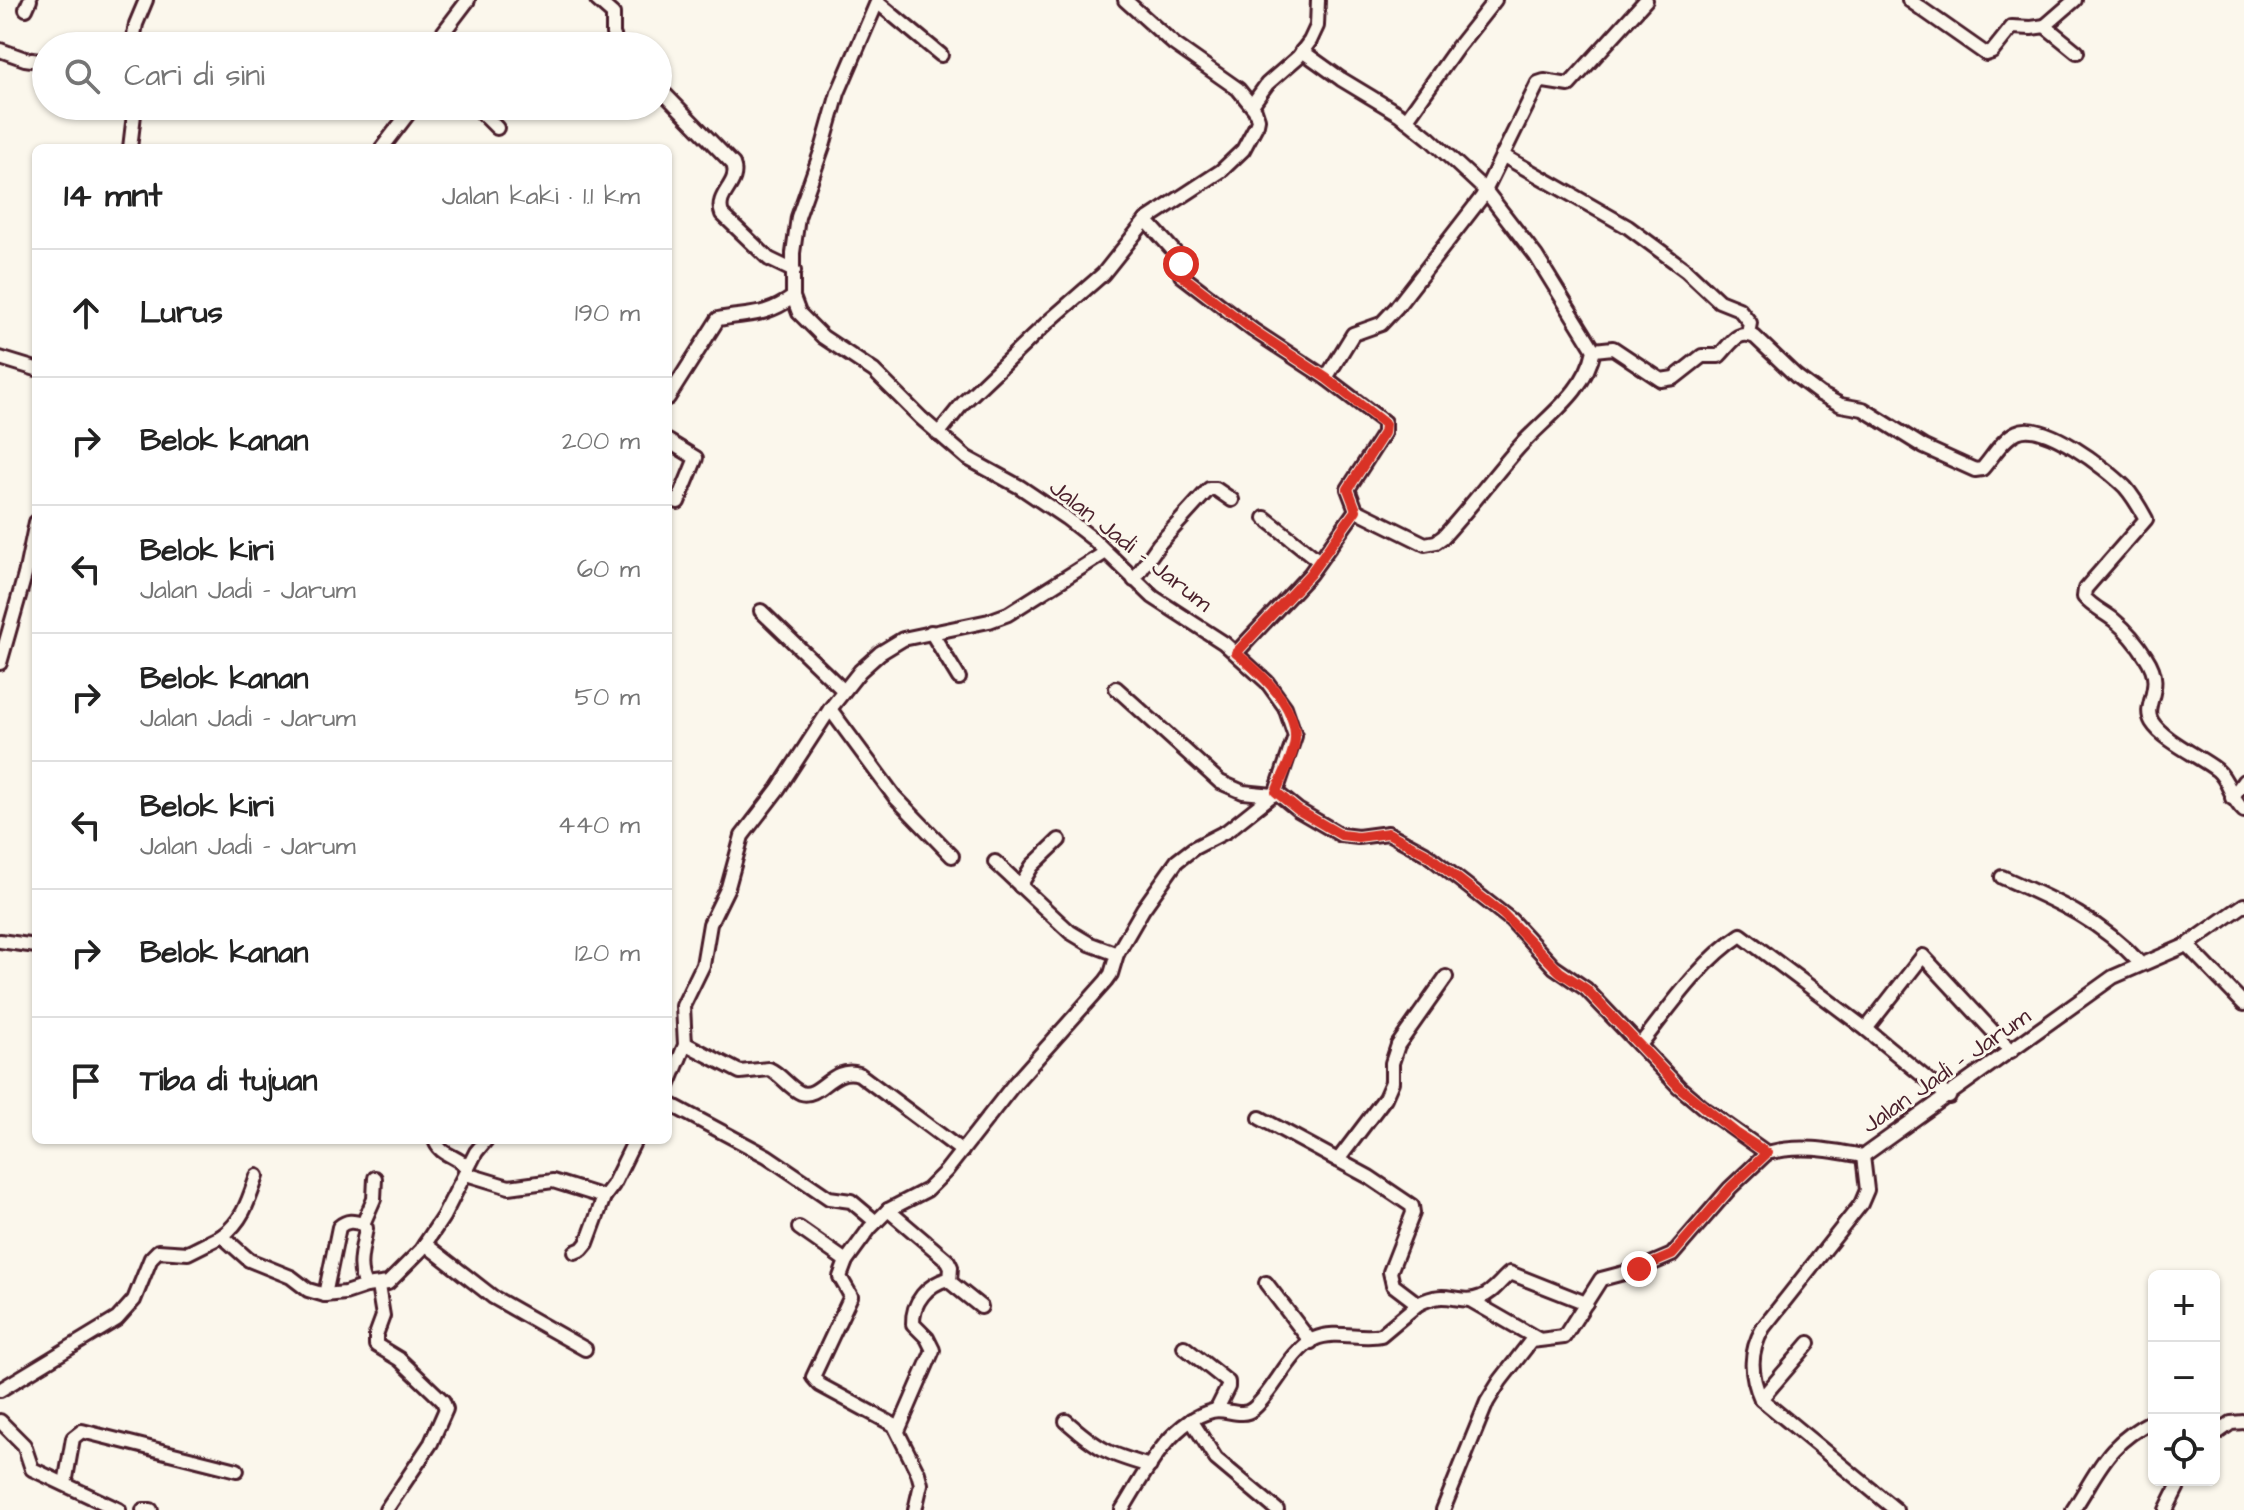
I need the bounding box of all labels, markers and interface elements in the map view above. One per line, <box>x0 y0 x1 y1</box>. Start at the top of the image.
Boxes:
search box <box>32 32 672 120</box>
icon: search <box>60 54 104 98</box>
text: Cari di sini <box>124 55 265 97</box>
text: 14 mnt <box>64 172 162 220</box>
text: Jalan kaki · 1.1 km <box>442 178 640 214</box>
route start <box>1163 246 1199 282</box>
icon: ahead <box>64 291 108 335</box>
text: Lurus <box>140 292 223 334</box>
text: 190 m <box>575 295 640 331</box>
icon: right <box>64 419 108 463</box>
text: Belok kanan <box>140 420 309 462</box>
text: 200 m <box>562 423 640 459</box>
street label: Jalan Jadi - Jarum <box>1041 471 1220 621</box>
text: Belok kiri <box>140 530 274 572</box>
icon: left <box>64 547 108 591</box>
text: 60 m <box>577 551 640 587</box>
text: Jalan Jadi - Jarum <box>140 572 356 608</box>
text: Belok kanan <box>140 658 309 700</box>
icon: right <box>64 675 108 719</box>
text: 50 m <box>575 679 640 715</box>
text: Jalan Jadi - Jarum <box>140 700 356 736</box>
text: Belok kiri <box>140 786 274 828</box>
icon: left <box>64 803 108 847</box>
text: 440 m <box>558 807 640 843</box>
text: Jalan Jadi - Jarum <box>140 828 356 864</box>
icon: right <box>64 931 108 975</box>
text: Belok kanan <box>140 932 309 974</box>
text: 120 m <box>575 935 640 971</box>
street label: Jalan Jadi - Jarum <box>1855 1000 2038 1142</box>
icon: arrive <box>64 1059 108 1103</box>
text: Tiba di tujuan <box>140 1060 317 1102</box>
route end <box>1621 1251 1657 1287</box>
map controls <box>2148 1270 2220 1486</box>
button: + <box>2148 1270 2220 1342</box>
button: − <box>2148 1342 2220 1414</box>
button: locate <box>2148 1414 2220 1486</box>

